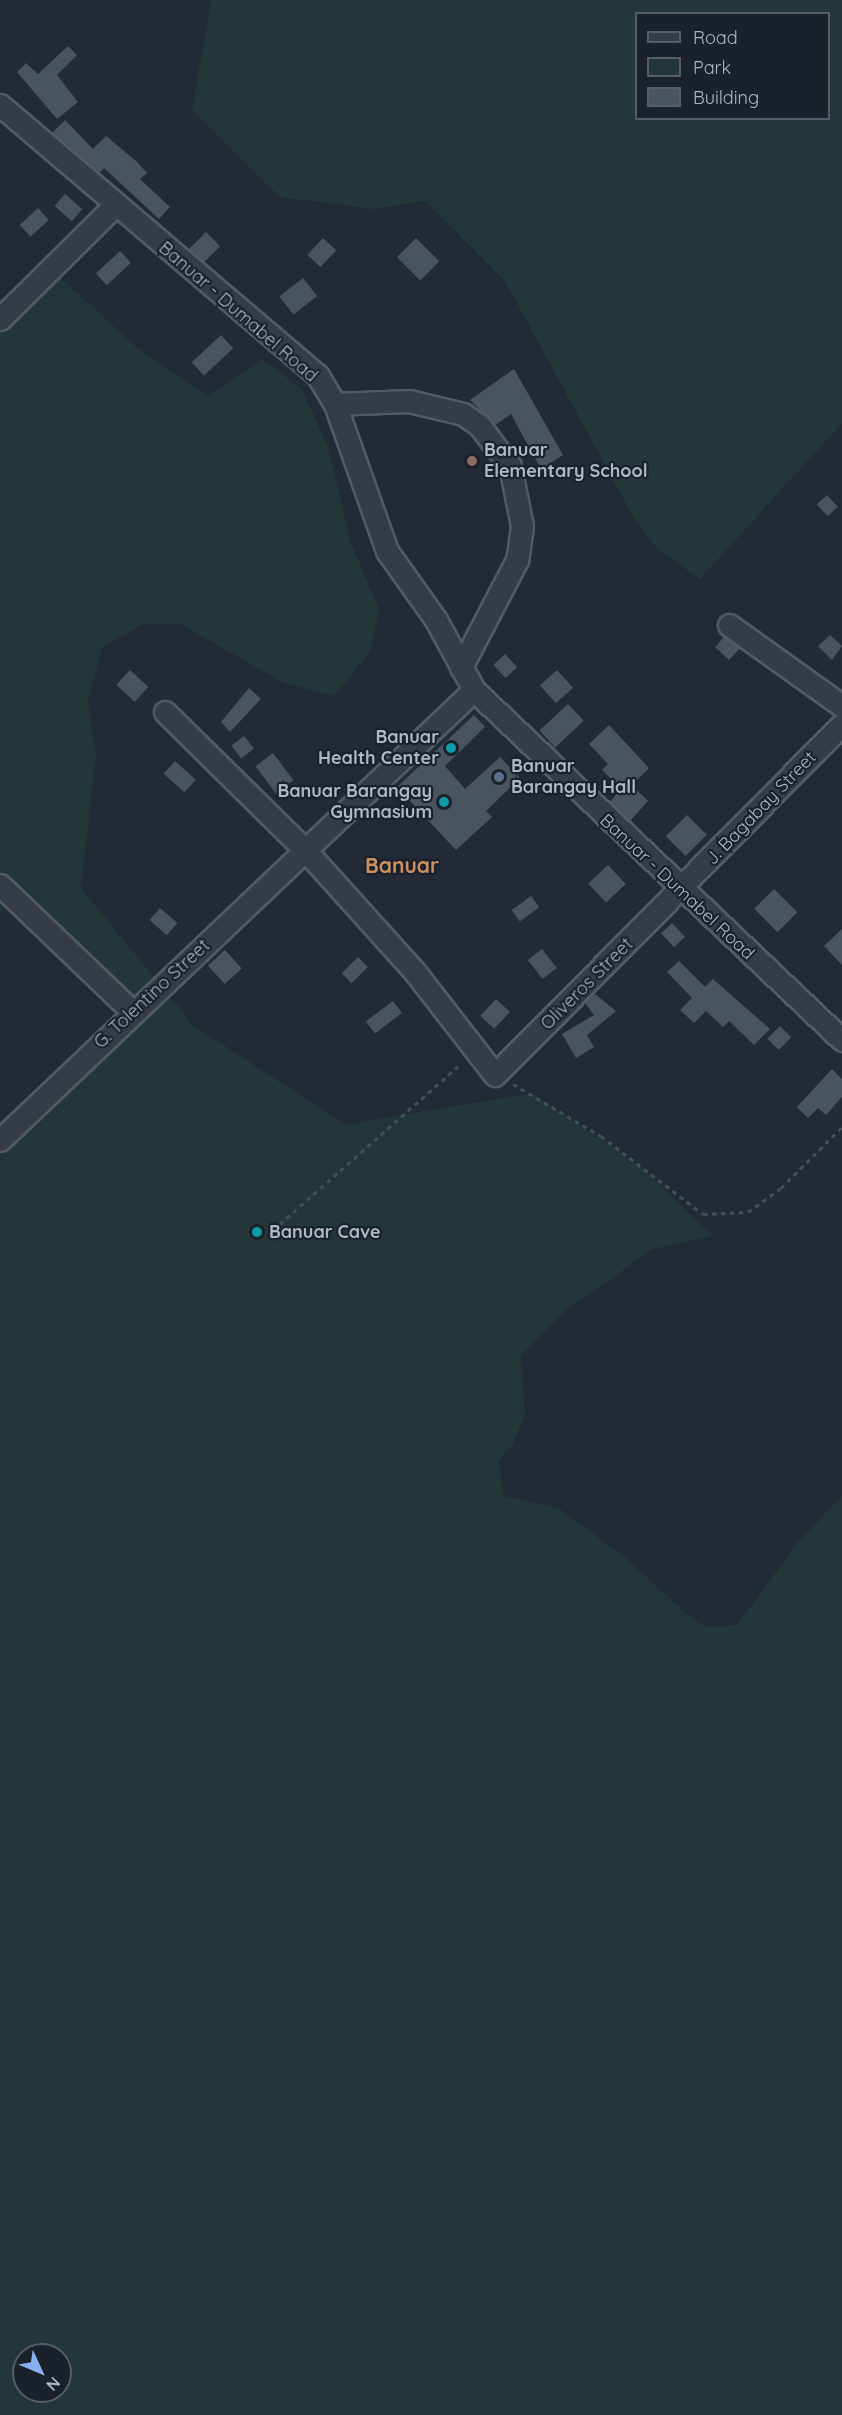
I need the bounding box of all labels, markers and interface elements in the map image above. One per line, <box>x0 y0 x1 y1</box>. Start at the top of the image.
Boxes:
legend <box>635 12 830 120</box>
text: Road <box>693 26 738 49</box>
text: Park <box>693 56 731 79</box>
text: Building <box>693 86 759 109</box>
street label: Banuar - Dumabel Road <box>154 237 322 387</box>
place label: Banuar Elementary School <box>484 440 648 482</box>
marker: Banuar Elementary School <box>465 454 479 468</box>
place label: Banuar Health Center <box>318 727 439 770</box>
marker: Banuar Health Center <box>444 741 458 755</box>
street label: J. Bagabay Street <box>701 747 821 869</box>
place label: Banuar Barangay Hall <box>511 756 636 798</box>
marker: Banuar Barangay Hall <box>492 770 506 784</box>
place label: Banuar Barangay Gymnasium <box>277 781 432 824</box>
marker: Banuar Barangay Gymnasium <box>437 795 451 809</box>
street label: Banuar - Dumabel Road <box>595 810 759 964</box>
district label: Banuar <box>365 852 439 878</box>
street label: Oliveros Street <box>536 933 638 1035</box>
street label: G. Tolentino Street <box>90 935 214 1053</box>
place label: Banuar Cave <box>269 1221 381 1243</box>
marker: Banuar Cave <box>250 1225 264 1239</box>
north arrow <box>12 2343 72 2403</box>
text: N <box>42 2373 65 2395</box>

